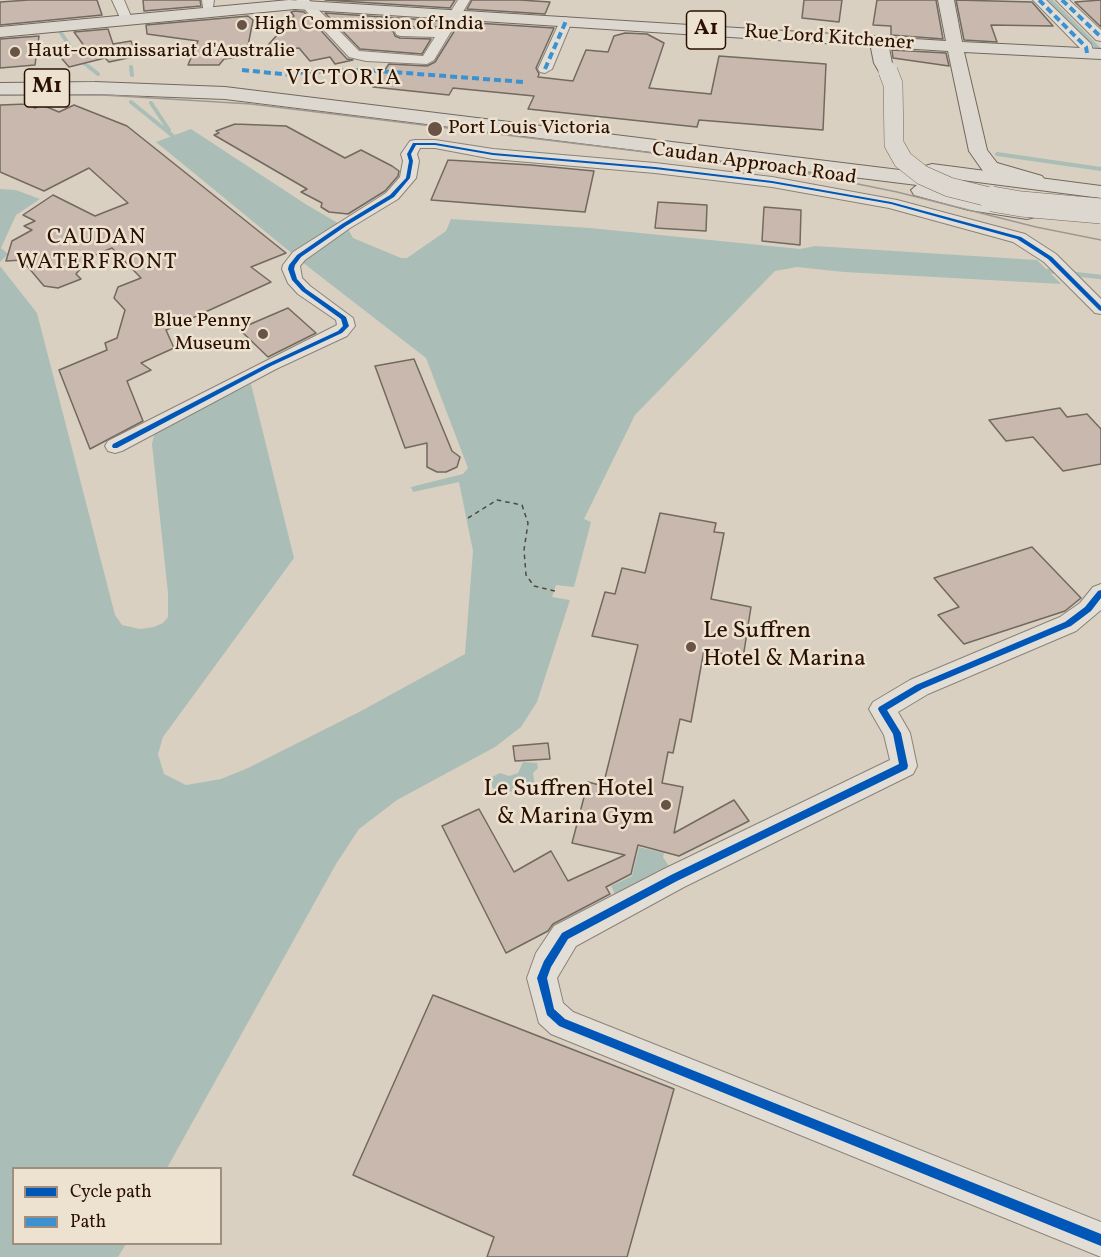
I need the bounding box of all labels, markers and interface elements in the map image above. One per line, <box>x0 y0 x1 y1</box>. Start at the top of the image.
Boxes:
road number: A1 <box>686 11 726 49</box>
place label: High Commission of India <box>254 13 484 37</box>
marker: High Commission of India <box>235 18 249 32</box>
street label: Rue Lord Kitchener <box>743 21 915 57</box>
place label: Haut-commissariat d'Australie <box>27 40 295 64</box>
marker: Haut-commissariat d'Australie <box>8 45 22 59</box>
district label: VICTORIA <box>286 67 402 93</box>
road number: M1 <box>24 69 70 107</box>
place label: Port Louis Victoria <box>448 117 610 141</box>
marker: Port Louis Victoria <box>426 120 444 138</box>
street label: Caudan Approach Road <box>650 139 858 191</box>
district label: CAUDAN WATERFRONT <box>16 226 178 278</box>
place label: Blue Penny Museum <box>153 310 251 357</box>
marker: Blue Penny Museum <box>256 327 270 341</box>
place label: Le Suffren Hotel & Marina <box>703 619 866 675</box>
marker: Le Suffren Hotel & Marina <box>684 640 698 654</box>
place label: Le Suffren Hotel & Marina Gym <box>484 777 654 833</box>
marker: Le Suffren Hotel & Marina Gym <box>659 798 673 812</box>
legend <box>12 1167 222 1245</box>
text: Cycle path <box>70 1180 152 1205</box>
text: Path <box>70 1210 106 1235</box>

